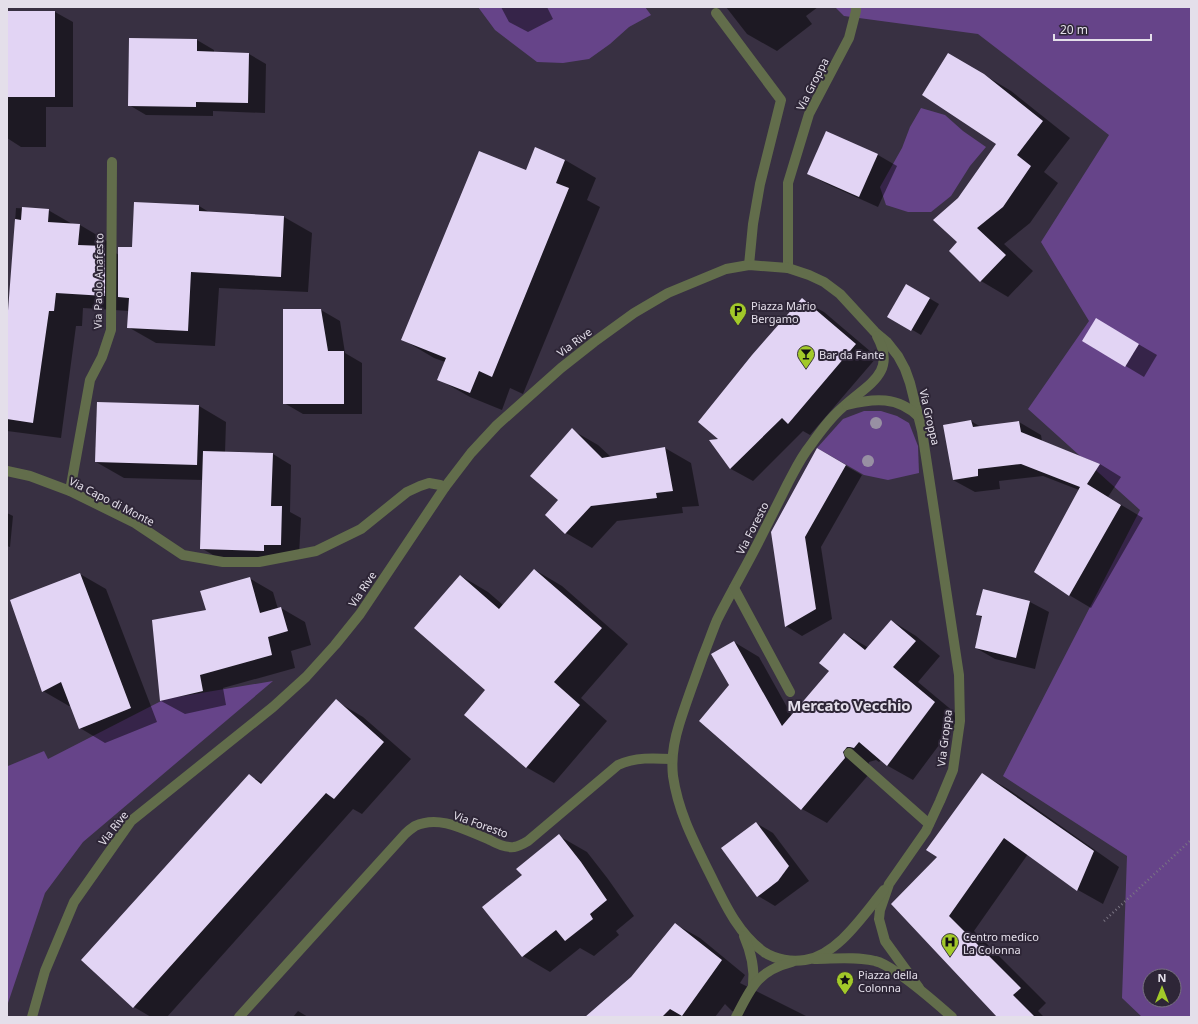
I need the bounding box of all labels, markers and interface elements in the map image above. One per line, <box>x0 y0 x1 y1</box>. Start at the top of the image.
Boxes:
scale bar <box>1054 16 1151 42</box>
text: 20 m <box>1060 21 1088 38</box>
street label: Via Groppa <box>792 55 832 113</box>
street label: Via Paolo Anafesto <box>90 232 106 329</box>
place label: Piazza Mario Bergamo <box>751 298 817 326</box>
parking icon: Piazza Mario Bergamo <box>728 301 748 326</box>
street label: Via Rive <box>554 324 594 360</box>
bar icon: Bar da Fante <box>796 344 816 369</box>
place label: Bar da Fante <box>819 347 884 362</box>
street label: Via Groppa <box>916 387 944 447</box>
street label: Via Capo di Monte <box>67 473 157 529</box>
street label: Via Foresto <box>732 499 772 557</box>
street label: Via Rive <box>345 568 379 610</box>
district label: Mercato Vecchio <box>787 695 911 715</box>
street label: Via Groppa <box>933 709 955 767</box>
street label: Via Foresto <box>452 807 511 841</box>
street label: Via Rive <box>95 808 131 848</box>
place label: Centro medico La Colonna <box>963 929 1039 957</box>
hospital icon: Centro medico La Colonna <box>940 932 960 957</box>
place label: Piazza della Colonna <box>858 967 918 995</box>
north arrow <box>1142 968 1182 1008</box>
place icon: Piazza della Colonna <box>835 970 855 995</box>
text: N <box>1158 970 1166 985</box>

